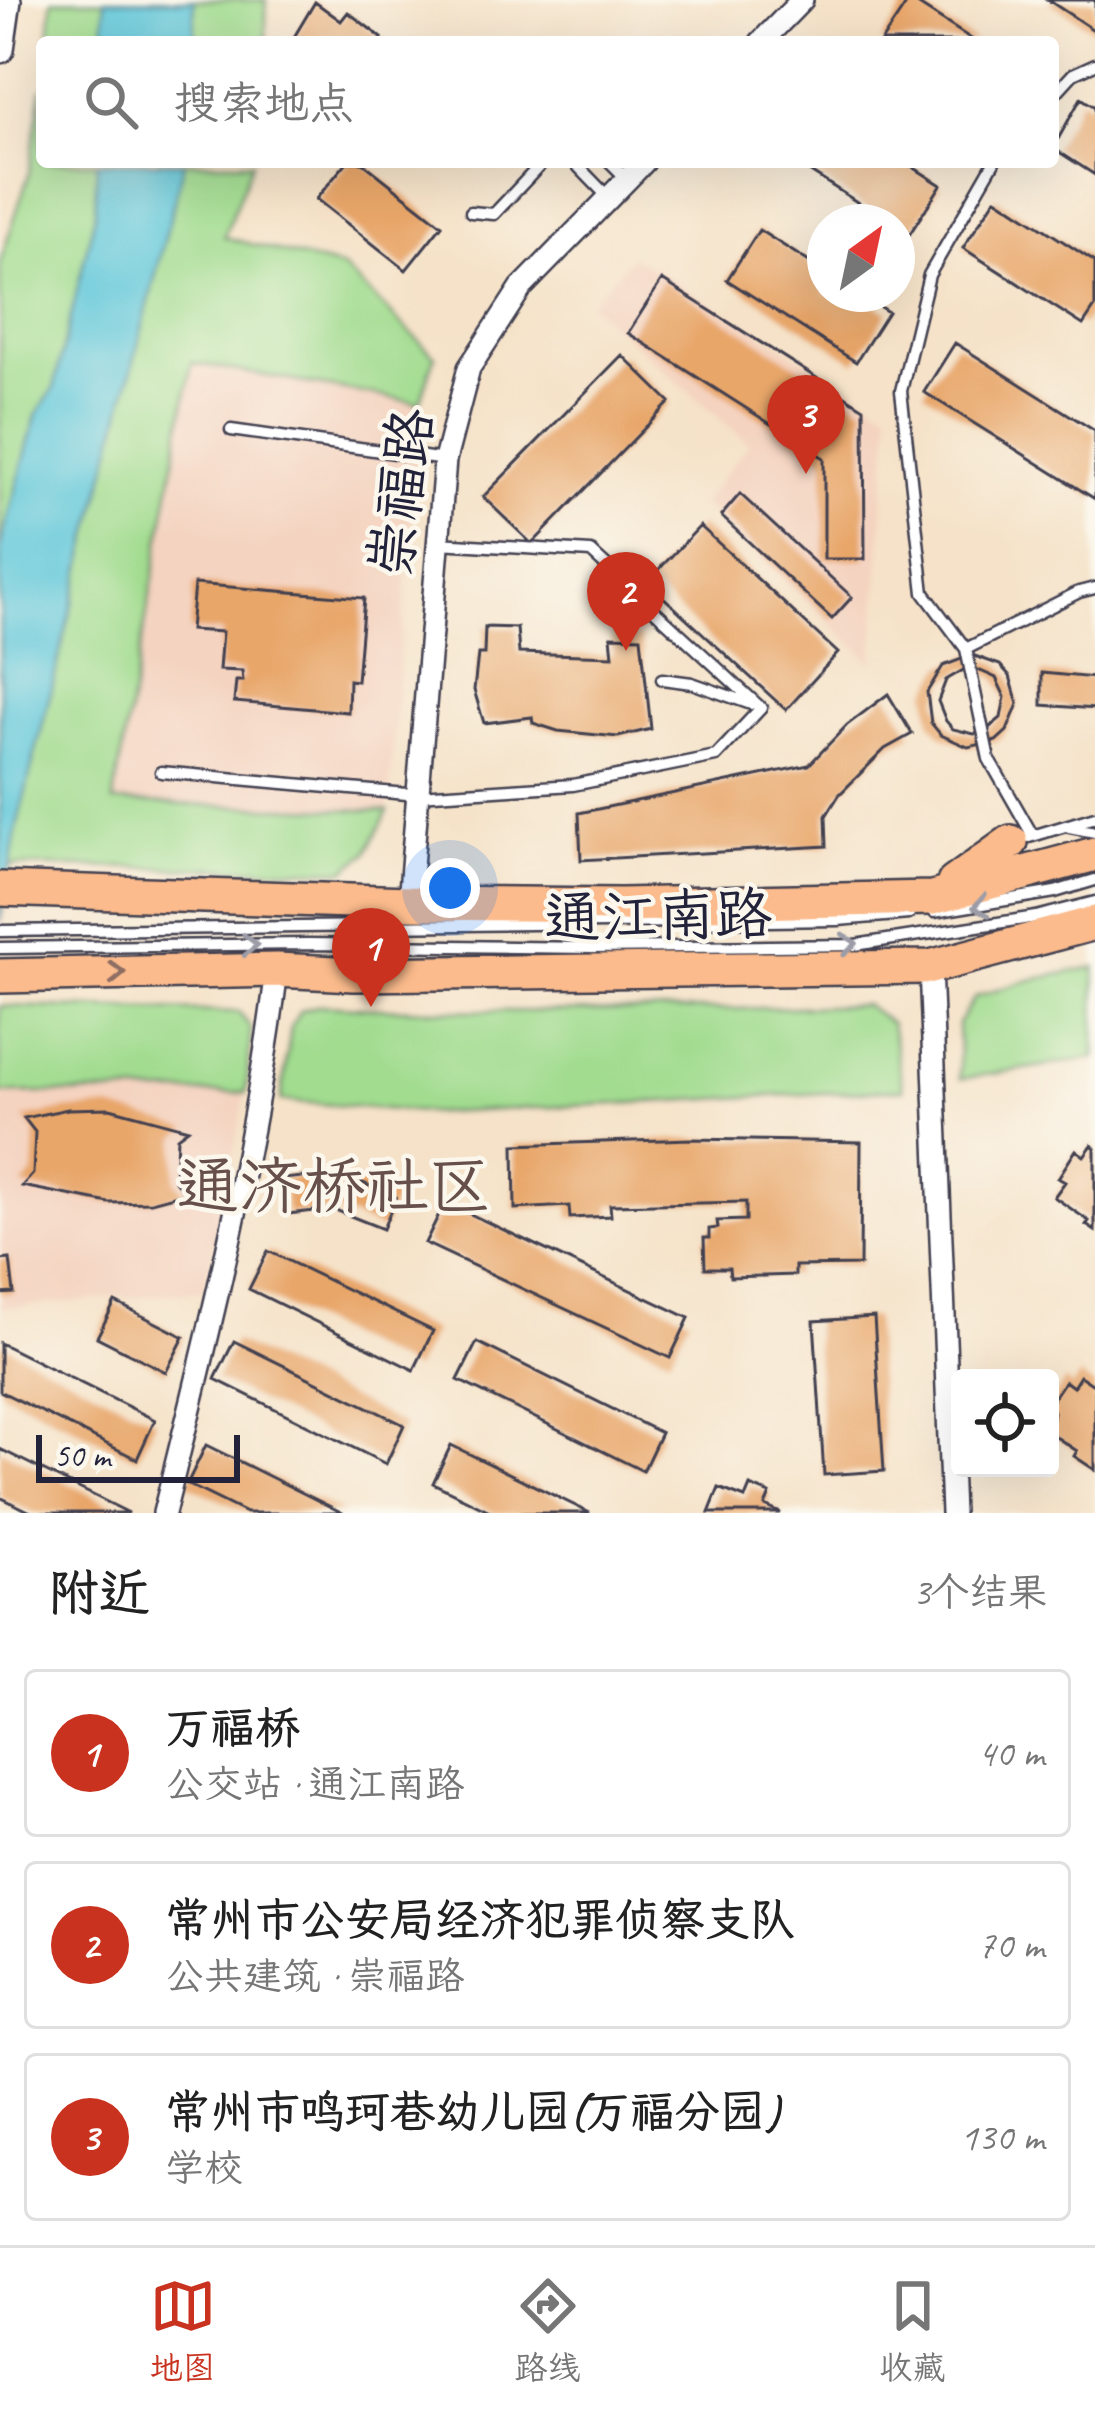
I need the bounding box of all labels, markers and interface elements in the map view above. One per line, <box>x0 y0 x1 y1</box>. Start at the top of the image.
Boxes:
search box <box>36 36 1059 168</box>
icon: search <box>78 69 144 135</box>
text: 搜索地点 <box>174 75 354 132</box>
north arrow <box>807 204 915 312</box>
pin: 3 <box>767 375 845 474</box>
street label: 崇福路 <box>353 403 449 583</box>
pin: 2 <box>587 552 665 651</box>
your location <box>420 858 480 918</box>
street label: 通江南路 <box>543 878 773 954</box>
one-way arrow <box>971 892 991 918</box>
pin: 1 <box>332 908 410 1007</box>
one-way arrow <box>242 932 260 958</box>
one-way arrow <box>840 932 859 958</box>
one-way arrow <box>108 961 127 987</box>
district label: 通济桥社区 <box>177 1147 492 1226</box>
map controls <box>951 1369 1059 1477</box>
button: locate <box>951 1369 1059 1477</box>
scale bar <box>36 1429 240 1482</box>
text: 50 m <box>54 1435 110 1477</box>
text: 附近 <box>48 1561 150 1625</box>
text: 3个结果 <box>912 1568 1047 1617</box>
text: 万福桥 <box>165 1700 300 1757</box>
text: 1 <box>81 1729 99 1778</box>
text: 40 m <box>978 1729 1044 1778</box>
text: 公交站 · 通江南路 <box>165 1760 464 1809</box>
text: 常州市公安局经济犯罪侦察支队 <box>165 1892 795 1949</box>
text: 2 <box>81 1921 99 1970</box>
text: 70 m <box>978 1921 1044 1970</box>
text: 公共建筑 · 崇福路 <box>165 1952 464 2001</box>
text: 常州市鸣珂巷幼儿园(万福分园) <box>165 2084 780 2141</box>
text: 3 <box>81 2113 99 2162</box>
text: 130 m <box>960 2113 1044 2162</box>
text: 学校 <box>165 2144 243 2193</box>
tab: 地图 <box>150 2273 216 2389</box>
tab: 路线 <box>515 2273 581 2389</box>
tab: 收藏 <box>880 2273 946 2389</box>

